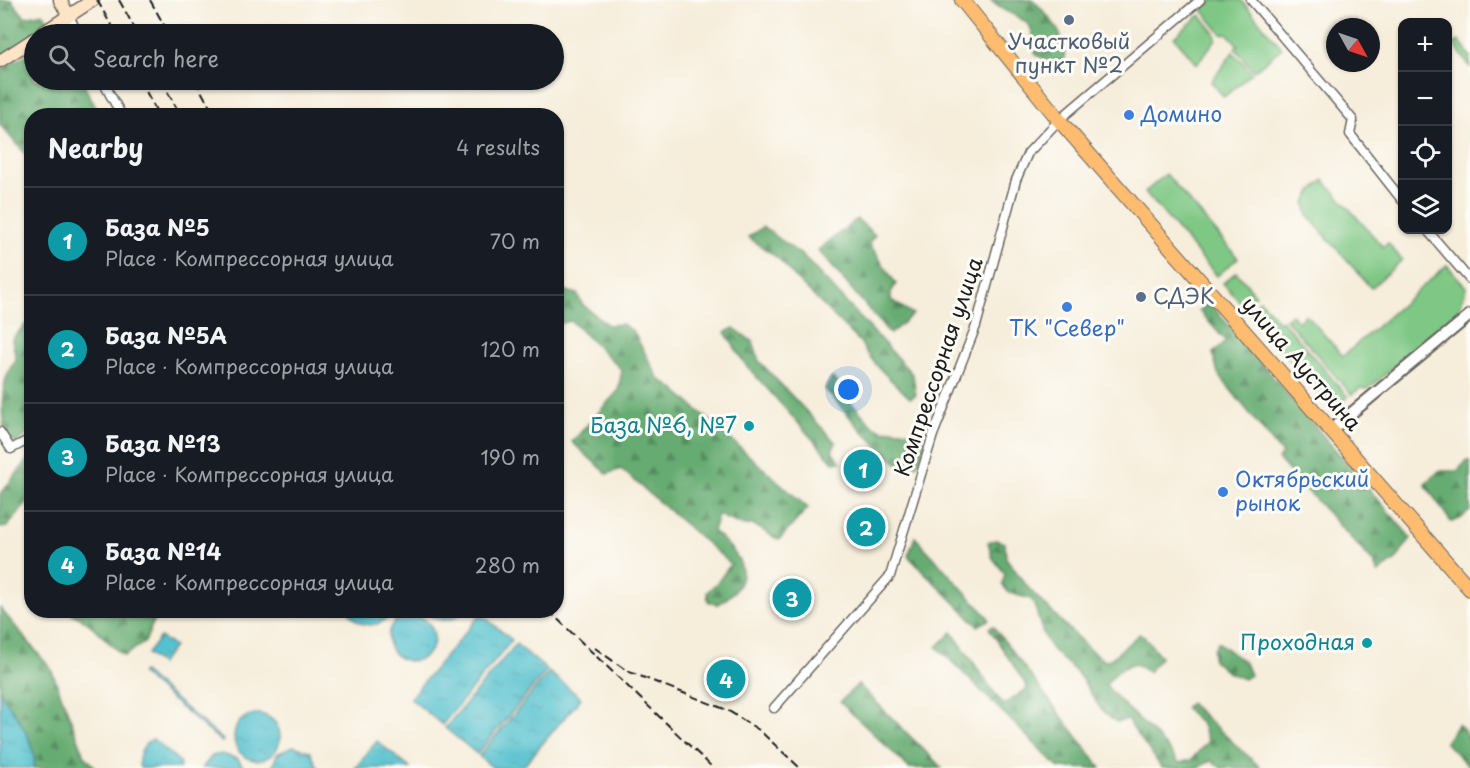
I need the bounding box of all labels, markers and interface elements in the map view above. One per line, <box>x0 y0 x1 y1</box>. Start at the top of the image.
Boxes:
marker: Участковый пункт №2 <box>1062 13 1076 27</box>
north arrow <box>1326 18 1380 72</box>
map controls <box>1398 18 1452 234</box>
button: + <box>1398 18 1452 72</box>
search box <box>24 24 564 90</box>
place label: Участковый пункт №2 <box>1008 24 1130 80</box>
icon: search <box>45 41 78 74</box>
text: Search here <box>93 41 219 74</box>
button: − <box>1398 72 1452 126</box>
place label: Домино <box>1140 97 1222 129</box>
marker: Домино <box>1122 108 1136 122</box>
button: locate <box>1398 126 1452 180</box>
text: Nearby <box>48 128 143 167</box>
text: 4 results <box>456 132 540 162</box>
button: layers <box>1398 180 1452 234</box>
text: База №5 <box>105 210 210 243</box>
text: 1 <box>63 226 72 256</box>
text: 70 m <box>490 226 540 256</box>
text: Place · Компрессорная улица <box>105 243 394 273</box>
street label: Компрессорная улица <box>885 252 990 480</box>
place label: СДЭК <box>1153 279 1215 311</box>
street label: улица Аустрина <box>1235 288 1371 438</box>
marker: СДЭК <box>1134 290 1148 304</box>
marker: ТК "Север" <box>1060 300 1074 314</box>
place label: ТК "Север" <box>1009 311 1125 343</box>
text: База №5А <box>105 318 227 351</box>
text: 2 <box>60 334 75 364</box>
text: 120 m <box>481 334 540 364</box>
text: Place · Компрессорная улица <box>105 351 394 381</box>
your location <box>834 375 863 404</box>
place label: База №6, №7 <box>590 408 737 440</box>
marker: База №6, №7 <box>742 419 756 433</box>
text: База №13 <box>105 426 221 459</box>
text: 3 <box>61 442 74 472</box>
text: 190 m <box>481 442 540 472</box>
pin: 1 <box>844 446 882 492</box>
text: Place · Компрессорная улица <box>105 459 394 489</box>
place label: Октябрьский рынок <box>1235 462 1369 518</box>
marker: Октябрьский рынок <box>1216 485 1230 499</box>
pin: 2 <box>846 504 886 550</box>
text: База №14 <box>105 534 221 567</box>
text: 4 <box>61 550 74 580</box>
text: 280 m <box>475 550 540 580</box>
text: Place · Компрессорная улица <box>105 567 394 597</box>
pin: 3 <box>772 576 812 620</box>
place label: Проходная <box>1240 625 1355 657</box>
marker: Проходная <box>1360 636 1374 650</box>
pin: 4 <box>706 656 746 702</box>

